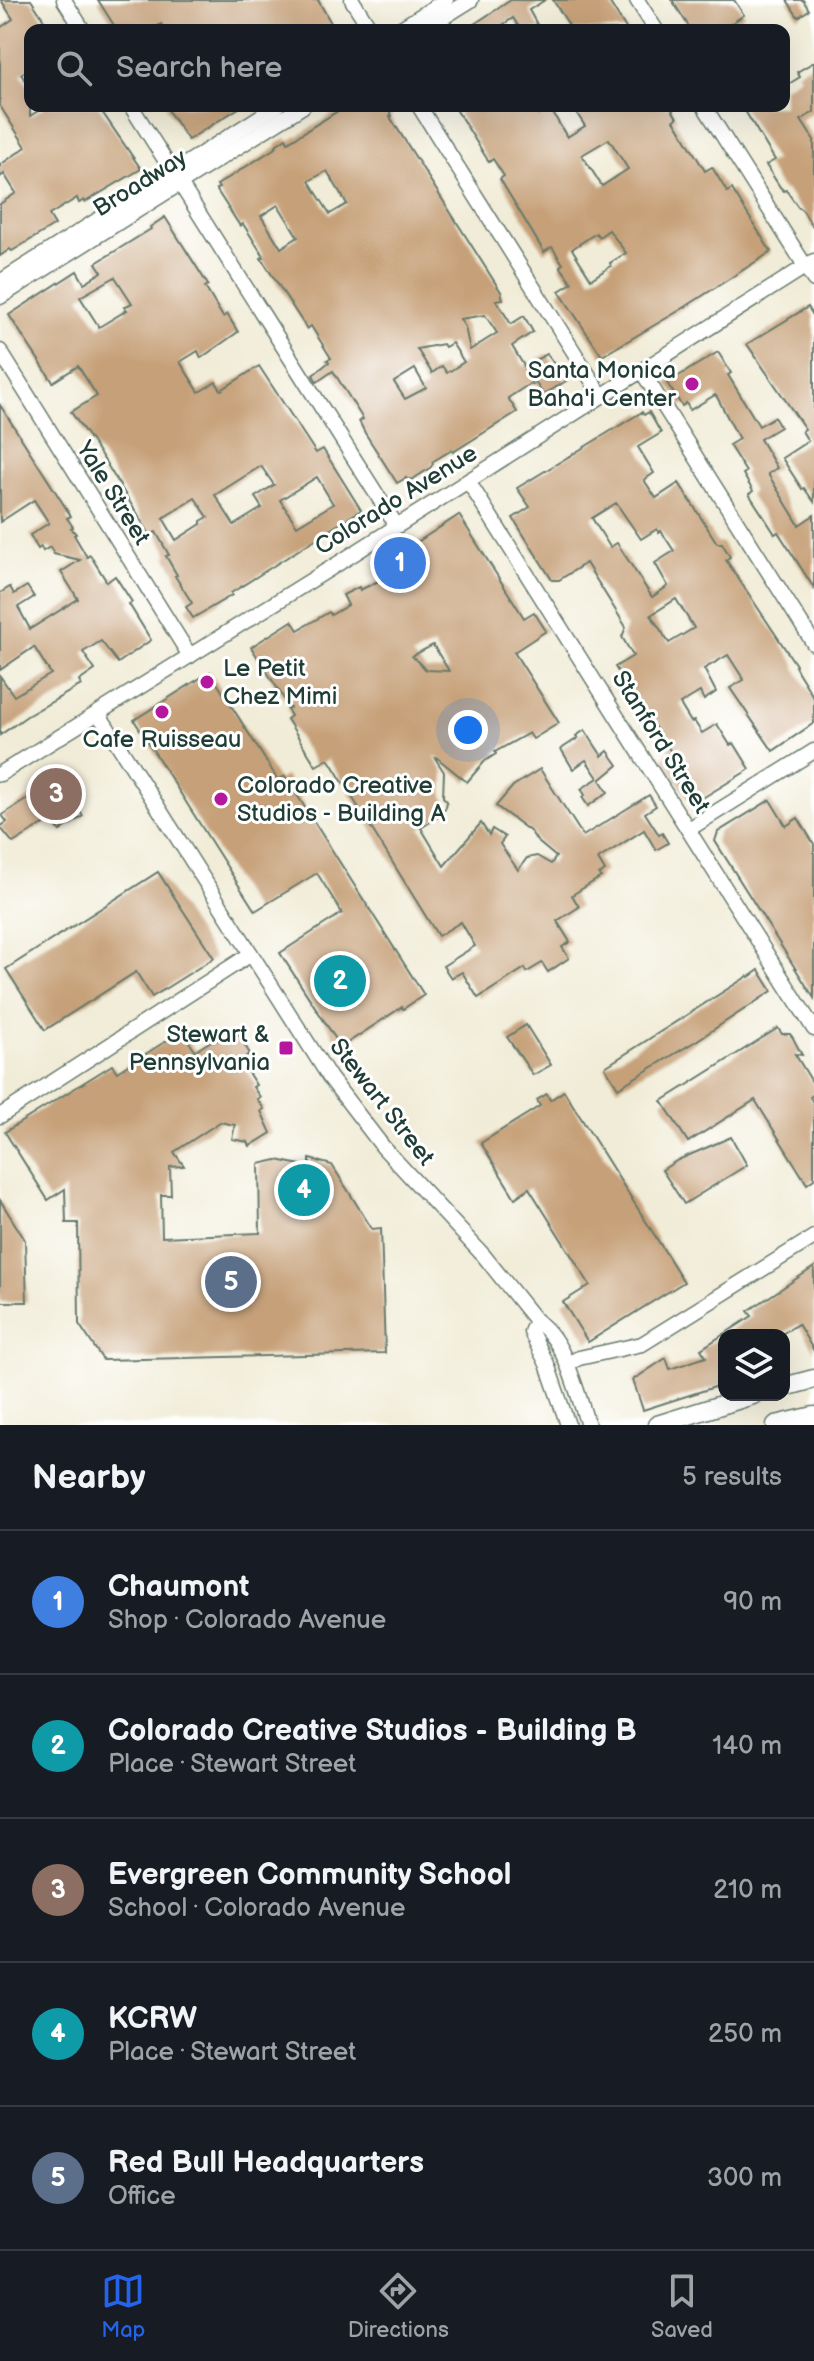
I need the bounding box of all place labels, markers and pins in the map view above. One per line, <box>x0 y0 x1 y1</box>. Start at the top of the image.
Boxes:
place label: Santa Monica Baha'i Center <box>527 356 676 413</box>
marker: Santa Monica Baha'i Center <box>683 375 701 393</box>
pin: 1 <box>374 533 426 593</box>
place label: Le Petit Chez Mimi <box>223 654 337 711</box>
marker: Le Petit Chez Mimi <box>198 673 216 691</box>
marker: Cafe Ruisseau <box>153 703 171 721</box>
place label: Cafe Ruisseau <box>83 725 241 754</box>
pin: 3 <box>30 764 82 824</box>
place label: Colorado Creative Studios - Building A <box>237 771 446 828</box>
marker: Colorado Creative Studios - Building A <box>212 790 230 808</box>
pin: 2 <box>314 951 366 1011</box>
place label: Stewart & Pennsylvania <box>129 1020 270 1077</box>
marker: Stewart & Pennsylvania <box>277 1039 295 1057</box>
pin: 4 <box>278 1160 330 1220</box>
pin: 5 <box>205 1252 257 1312</box>

